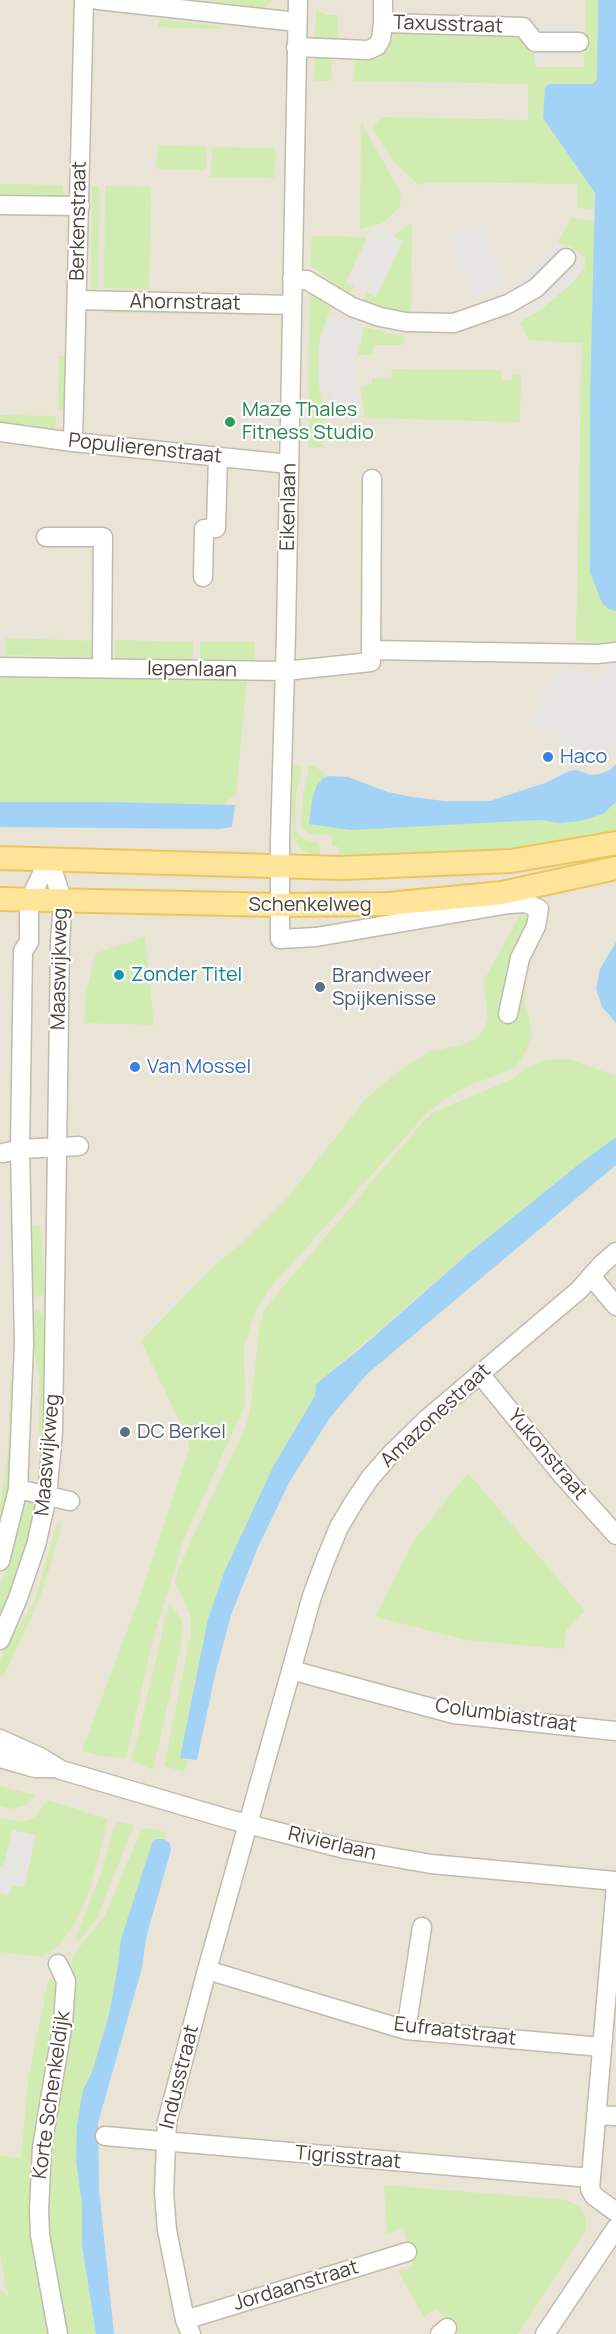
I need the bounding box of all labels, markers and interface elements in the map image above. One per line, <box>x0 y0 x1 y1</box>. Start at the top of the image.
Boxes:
street label: Taxusstraat <box>393 11 503 39</box>
street label: Berkenstraat <box>66 161 92 281</box>
street label: Ahornstraat <box>129 290 241 316</box>
place label: Maze Thales Fitness Studio <box>242 398 374 445</box>
marker: Maze Thales Fitness Studio <box>223 415 237 429</box>
street label: Populierenstraat <box>67 429 223 469</box>
street label: Eikenlaan <box>276 463 302 551</box>
street label: Iepenlaan <box>147 657 237 683</box>
place label: Haco <box>560 745 607 769</box>
marker: Haco <box>541 750 555 764</box>
street label: Schenkelweg <box>248 893 372 917</box>
street label: Maaswijkweg <box>47 908 73 1030</box>
place label: Zonder Titel <box>131 963 242 987</box>
place label: Brandweer Spijkenisse <box>332 964 436 1011</box>
marker: Zonder Titel <box>112 968 126 982</box>
marker: Brandweer Spijkenisse <box>313 980 327 994</box>
place label: Van Mossel <box>147 1055 251 1079</box>
marker: Van Mossel <box>128 1060 142 1074</box>
street label: Amazonestraat <box>376 1359 496 1473</box>
street label: Maaswijkweg <box>31 1393 65 1517</box>
street label: Yukonstraat <box>502 1405 592 1505</box>
place label: DC Berkel <box>137 1420 226 1444</box>
marker: DC Berkel <box>118 1425 132 1439</box>
street label: Columbiastraat <box>434 1694 578 1738</box>
street label: Rivierlaan <box>286 1822 378 1866</box>
street label: Korte Schenkeldijk <box>28 2009 76 2181</box>
street label: Eufraatstraat <box>393 2013 517 2051</box>
street label: Indusstraat <box>156 2023 204 2131</box>
street label: Tigrisstraat <box>294 2141 402 2175</box>
street label: Jordaanstraat <box>231 2256 361 2316</box>

